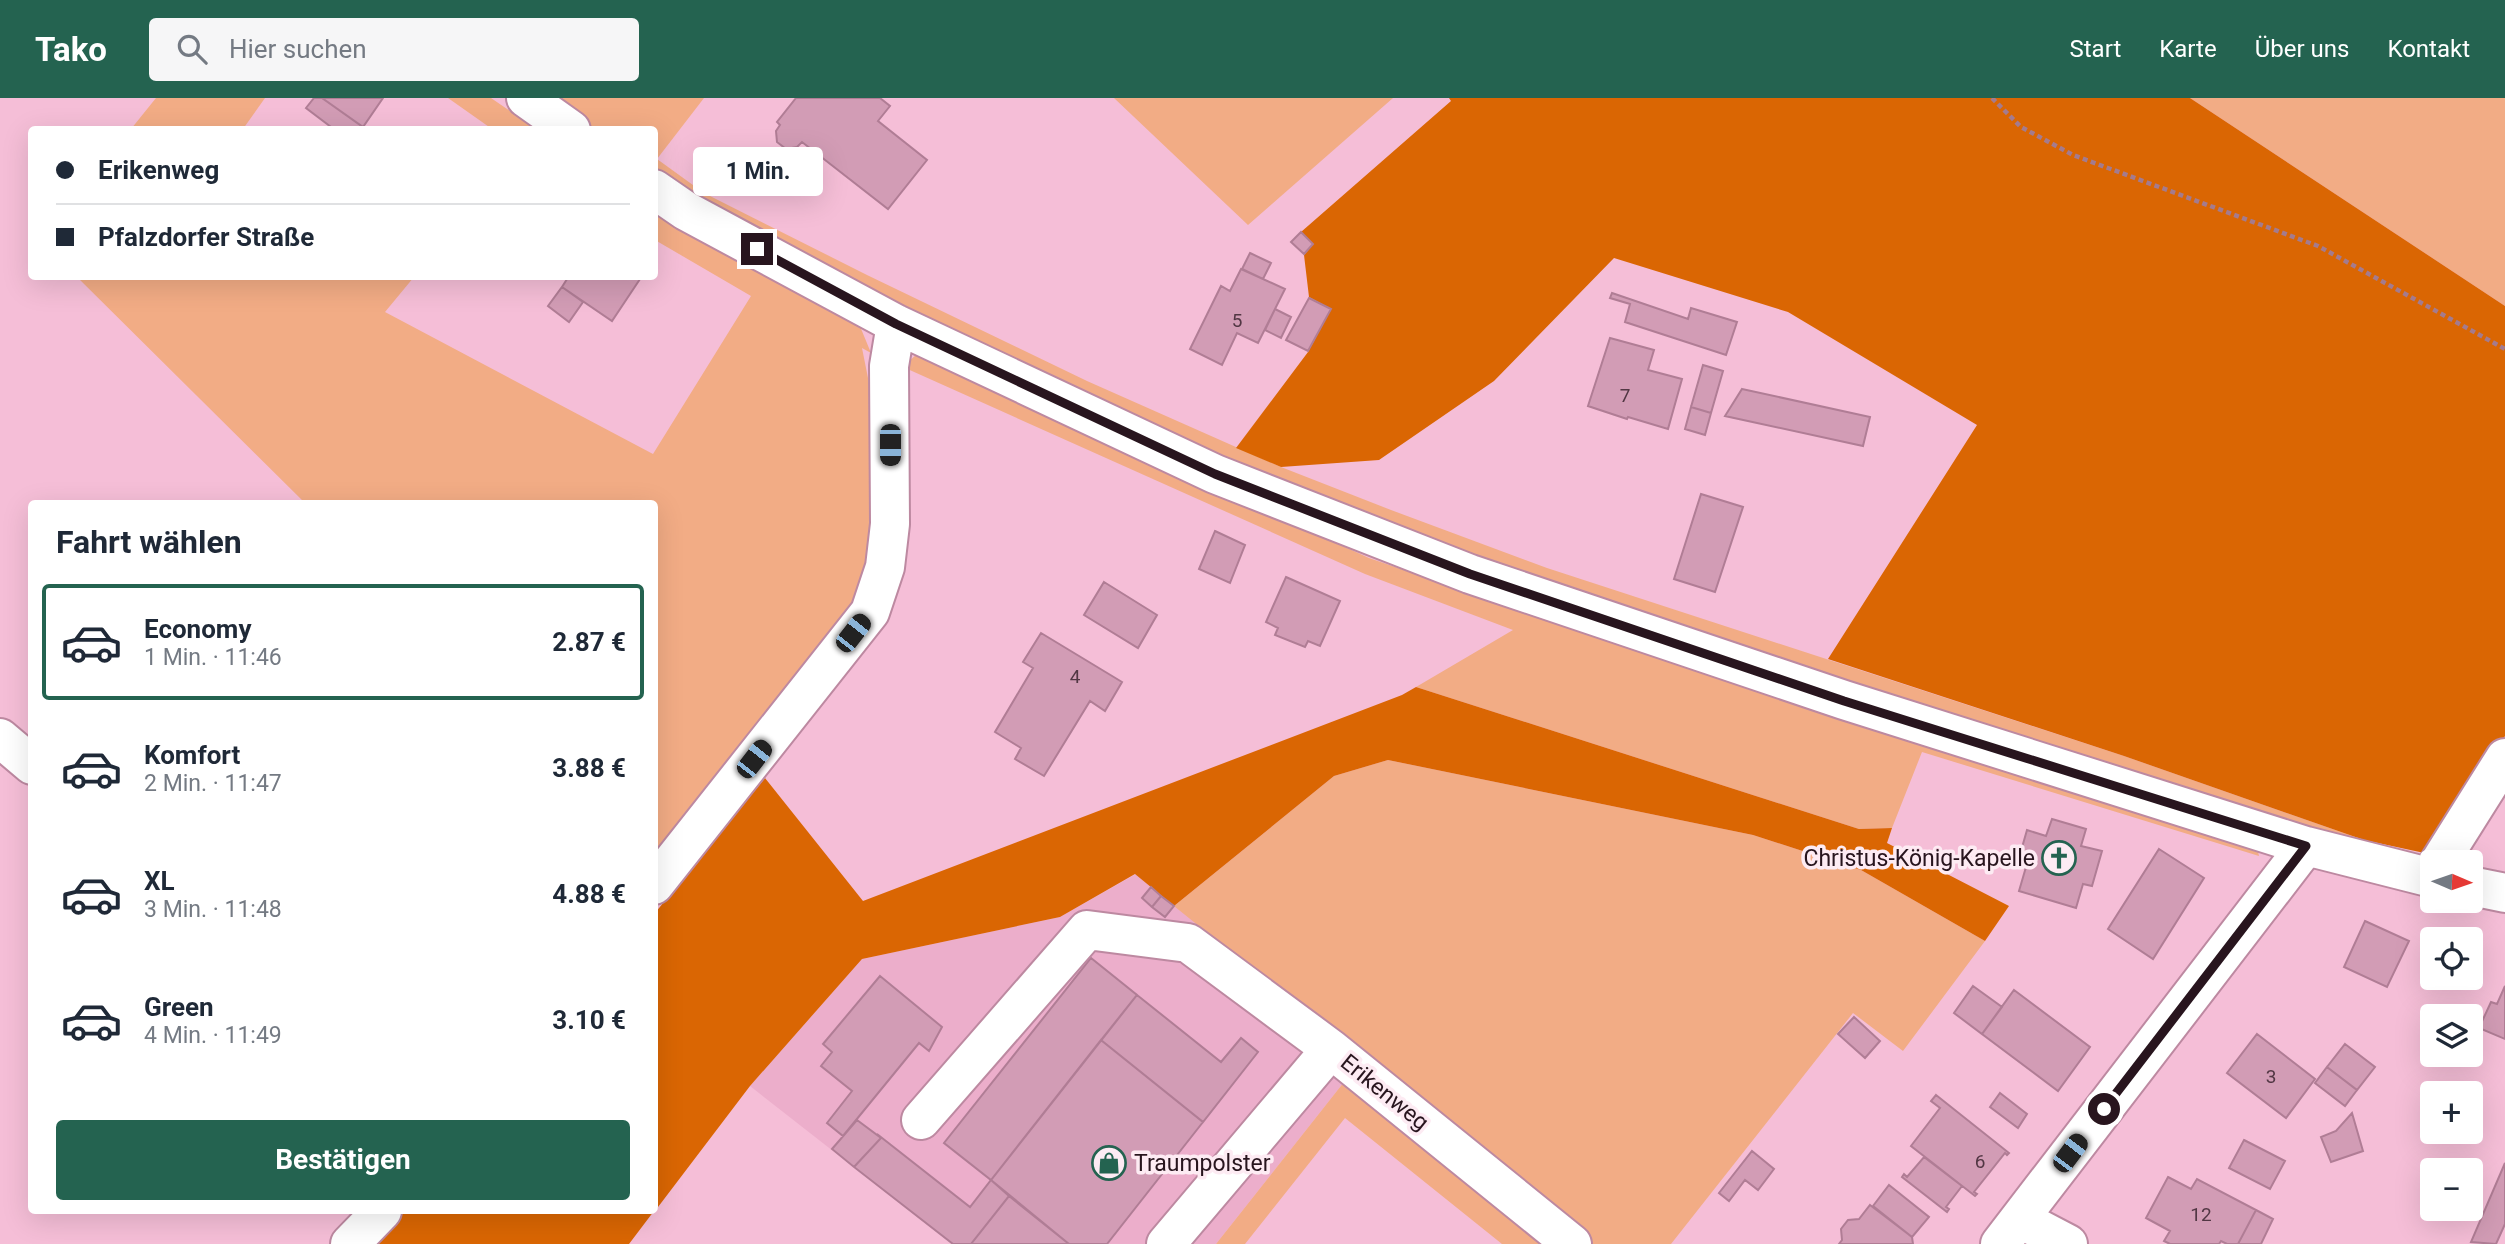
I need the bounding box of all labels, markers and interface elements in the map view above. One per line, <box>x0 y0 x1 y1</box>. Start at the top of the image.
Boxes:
search box <box>149 18 639 81</box>
text: Tako <box>35 30 107 69</box>
icon: search <box>173 30 211 68</box>
text: Hier suchen <box>229 34 367 64</box>
text: Start <box>2070 35 2121 63</box>
text: Karte <box>2159 35 2217 63</box>
text: Über uns <box>2255 35 2349 63</box>
text: Kontakt <box>2387 35 2470 63</box>
callout: 1 Min. <box>692 148 822 197</box>
text: Erikenweg <box>98 155 219 185</box>
text: 1 Min. <box>726 158 790 185</box>
text: Pfalzdorfer Straße <box>98 222 314 252</box>
route end <box>741 233 773 265</box>
house number: 5 <box>1232 309 1242 332</box>
house number: 7 <box>1620 384 1630 407</box>
car <box>880 424 901 466</box>
text: Fahrt wählen <box>56 523 242 561</box>
car <box>832 610 875 656</box>
icon: car <box>60 611 123 674</box>
text: Economy <box>144 614 251 644</box>
text: 2.87 € <box>552 627 626 657</box>
text: 1 Min. · 11:46 <box>144 644 282 671</box>
house number: 4 <box>1070 665 1081 688</box>
car <box>733 736 776 782</box>
icon: car <box>60 737 123 800</box>
text: Komfort <box>144 740 240 770</box>
text: 3.88 € <box>552 753 626 783</box>
text: 2 Min. · 11:47 <box>144 770 282 797</box>
church icon: Christus-König-Kapelle <box>2040 839 2078 877</box>
place label: Christus-König-Kapelle <box>1803 845 2035 872</box>
north arrow <box>2420 850 2483 914</box>
map controls <box>2420 850 2483 1221</box>
icon: car <box>60 863 123 926</box>
text: XL <box>144 866 175 896</box>
text: 4.88 € <box>552 879 626 909</box>
text: 3 Min. · 11:48 <box>144 896 282 923</box>
button: locate <box>2420 927 2483 990</box>
icon: car <box>60 989 123 1052</box>
text: Green <box>144 992 214 1022</box>
button: layers <box>2420 1004 2483 1067</box>
text: 3.10 € <box>552 1005 626 1035</box>
text: 4 Min. · 11:49 <box>144 1022 282 1049</box>
street label: Erikenweg <box>1335 1049 1434 1136</box>
house number: 3 <box>2266 1065 2276 1088</box>
button: + <box>2420 1081 2483 1144</box>
route start <box>2088 1093 2120 1125</box>
button: Bestätigen <box>56 1120 630 1200</box>
car <box>2049 1130 2092 1176</box>
shop icon: Traumpolster <box>1090 1144 1128 1182</box>
place label: Traumpolster <box>1134 1150 1271 1177</box>
house number: 6 <box>1975 1150 1985 1173</box>
button: − <box>2420 1158 2483 1221</box>
house number: 12 <box>2190 1203 2212 1226</box>

